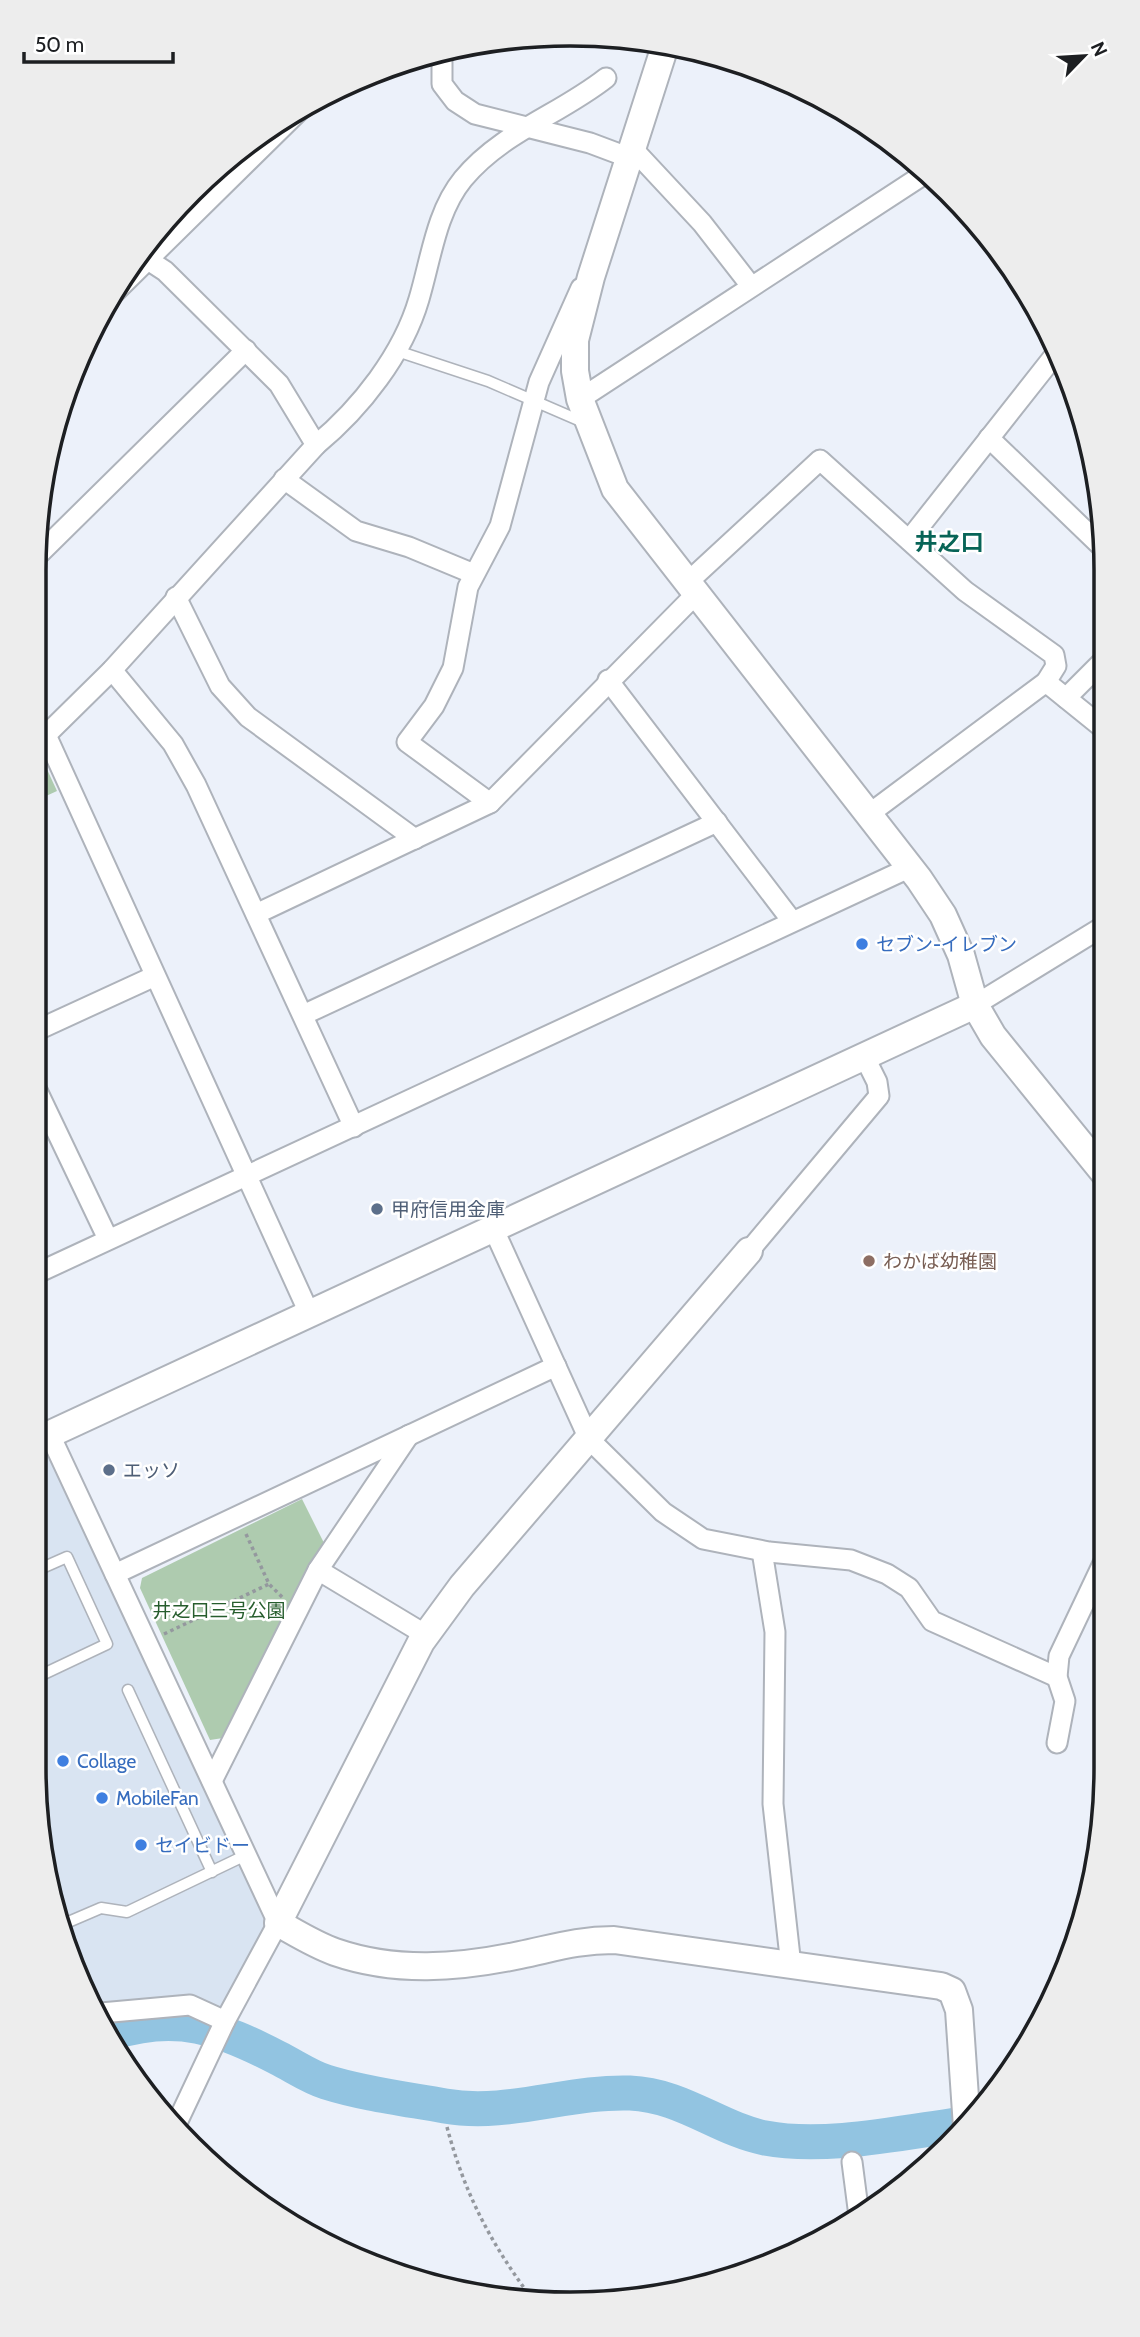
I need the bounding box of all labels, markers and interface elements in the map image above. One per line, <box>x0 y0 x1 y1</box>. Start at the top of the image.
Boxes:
scale bar <box>24 21 173 65</box>
north arrow <box>1049 21 1119 91</box>
text: 50 m <box>35 32 84 57</box>
text: N <box>1086 38 1112 60</box>
district label: 井之口 <box>915 528 984 556</box>
place label: セブン-イレブン <box>876 933 1017 956</box>
marker: セブン-イレブン <box>854 936 870 952</box>
place label: 甲府信用金庫 <box>391 1198 505 1221</box>
marker: 甲府信用金庫 <box>369 1201 385 1217</box>
place label: わかば幼稚園 <box>883 1250 997 1273</box>
marker: わかば幼稚園 <box>861 1253 877 1269</box>
place label: エッソ <box>123 1459 180 1482</box>
marker: エッソ <box>101 1462 117 1478</box>
park label: 井之口三号公園 <box>152 1599 286 1622</box>
place label: Collage <box>77 1750 136 1773</box>
marker: Collage <box>55 1753 71 1769</box>
place label: MobileFan <box>116 1787 199 1810</box>
marker: MobileFan <box>94 1790 110 1806</box>
place label: セイビドー <box>155 1834 250 1857</box>
marker: セイビドー <box>133 1837 149 1853</box>

